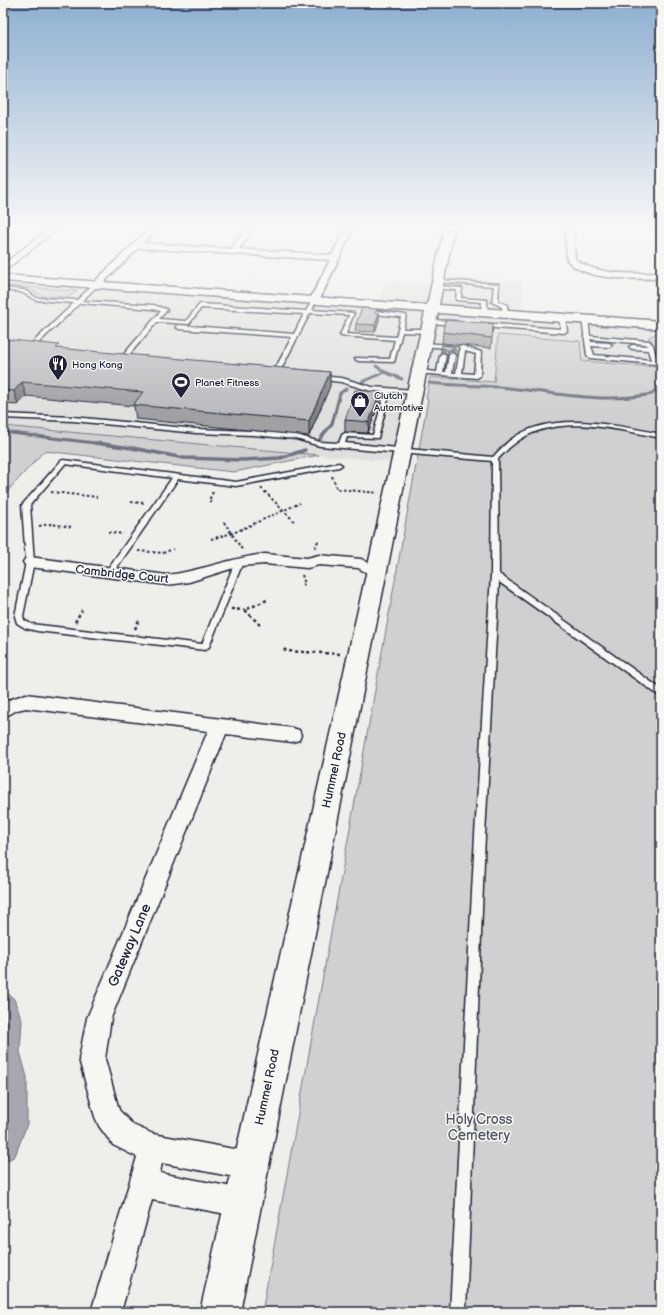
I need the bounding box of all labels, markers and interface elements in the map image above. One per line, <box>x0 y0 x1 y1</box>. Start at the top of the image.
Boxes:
restaurant icon: Hong Kong <box>47 353 69 381</box>
place label: Hong Kong <box>72 359 123 371</box>
sports icon: Planet Fitness <box>170 371 192 399</box>
place label: Planet Fitness <box>195 377 259 389</box>
shop icon: Clutch Automotive <box>349 390 371 418</box>
place label: Clutch Automotive <box>374 390 424 414</box>
street label: Cambridge Court <box>75 562 170 587</box>
street label: Hummel Road <box>319 731 350 809</box>
street label: Gateway Lane <box>104 901 155 989</box>
street label: Hummel Road <box>252 1048 283 1126</box>
park label: Holy Cross Cemetery <box>445 1111 513 1144</box>

